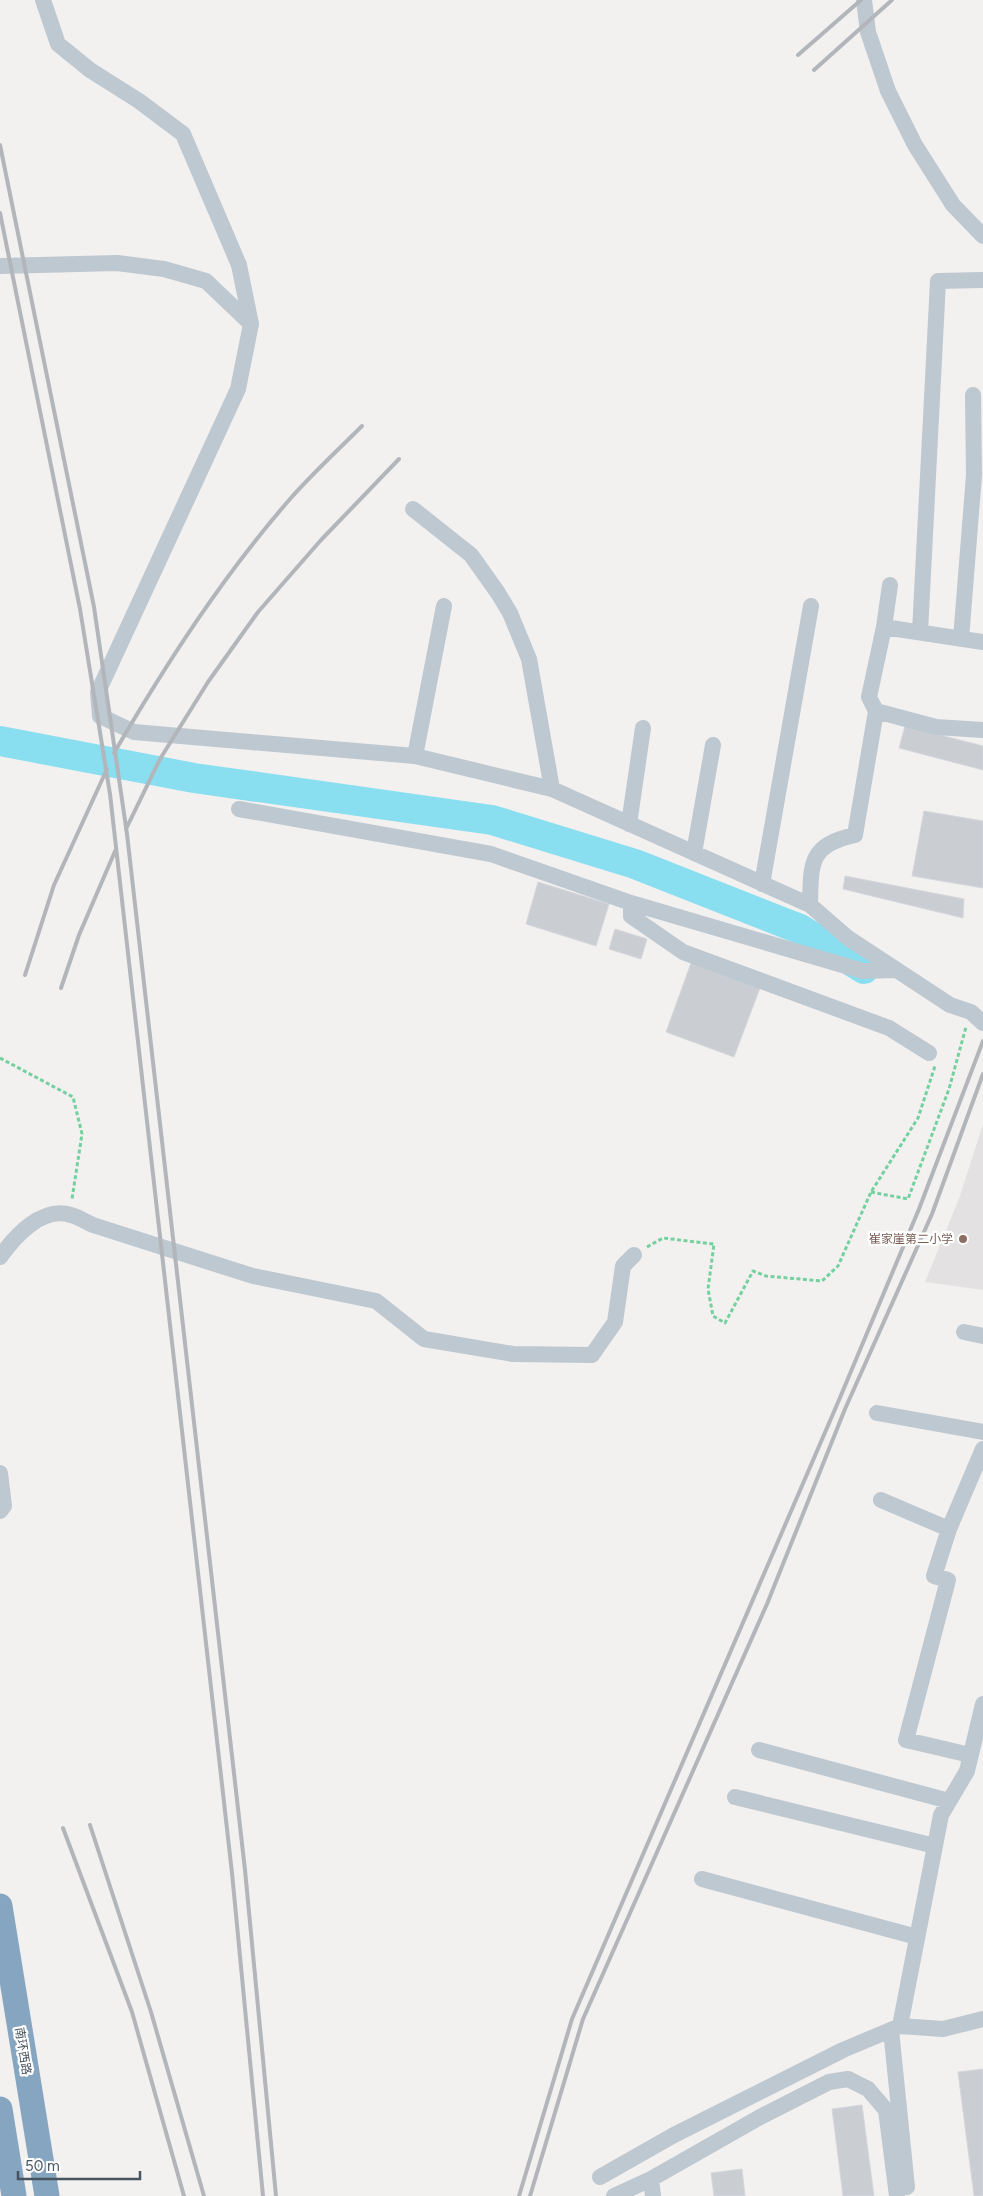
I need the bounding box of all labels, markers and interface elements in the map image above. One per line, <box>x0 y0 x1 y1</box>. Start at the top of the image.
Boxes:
place label: 崔家崖第二小学 <box>869 1232 953 1246</box>
marker: 崔家崖第二小学 <box>957 1233 969 1245</box>
street label: 南环西路 <box>12 2026 34 2076</box>
scale bar <box>18 2148 140 2180</box>
text: 50 m <box>25 2157 60 2175</box>

